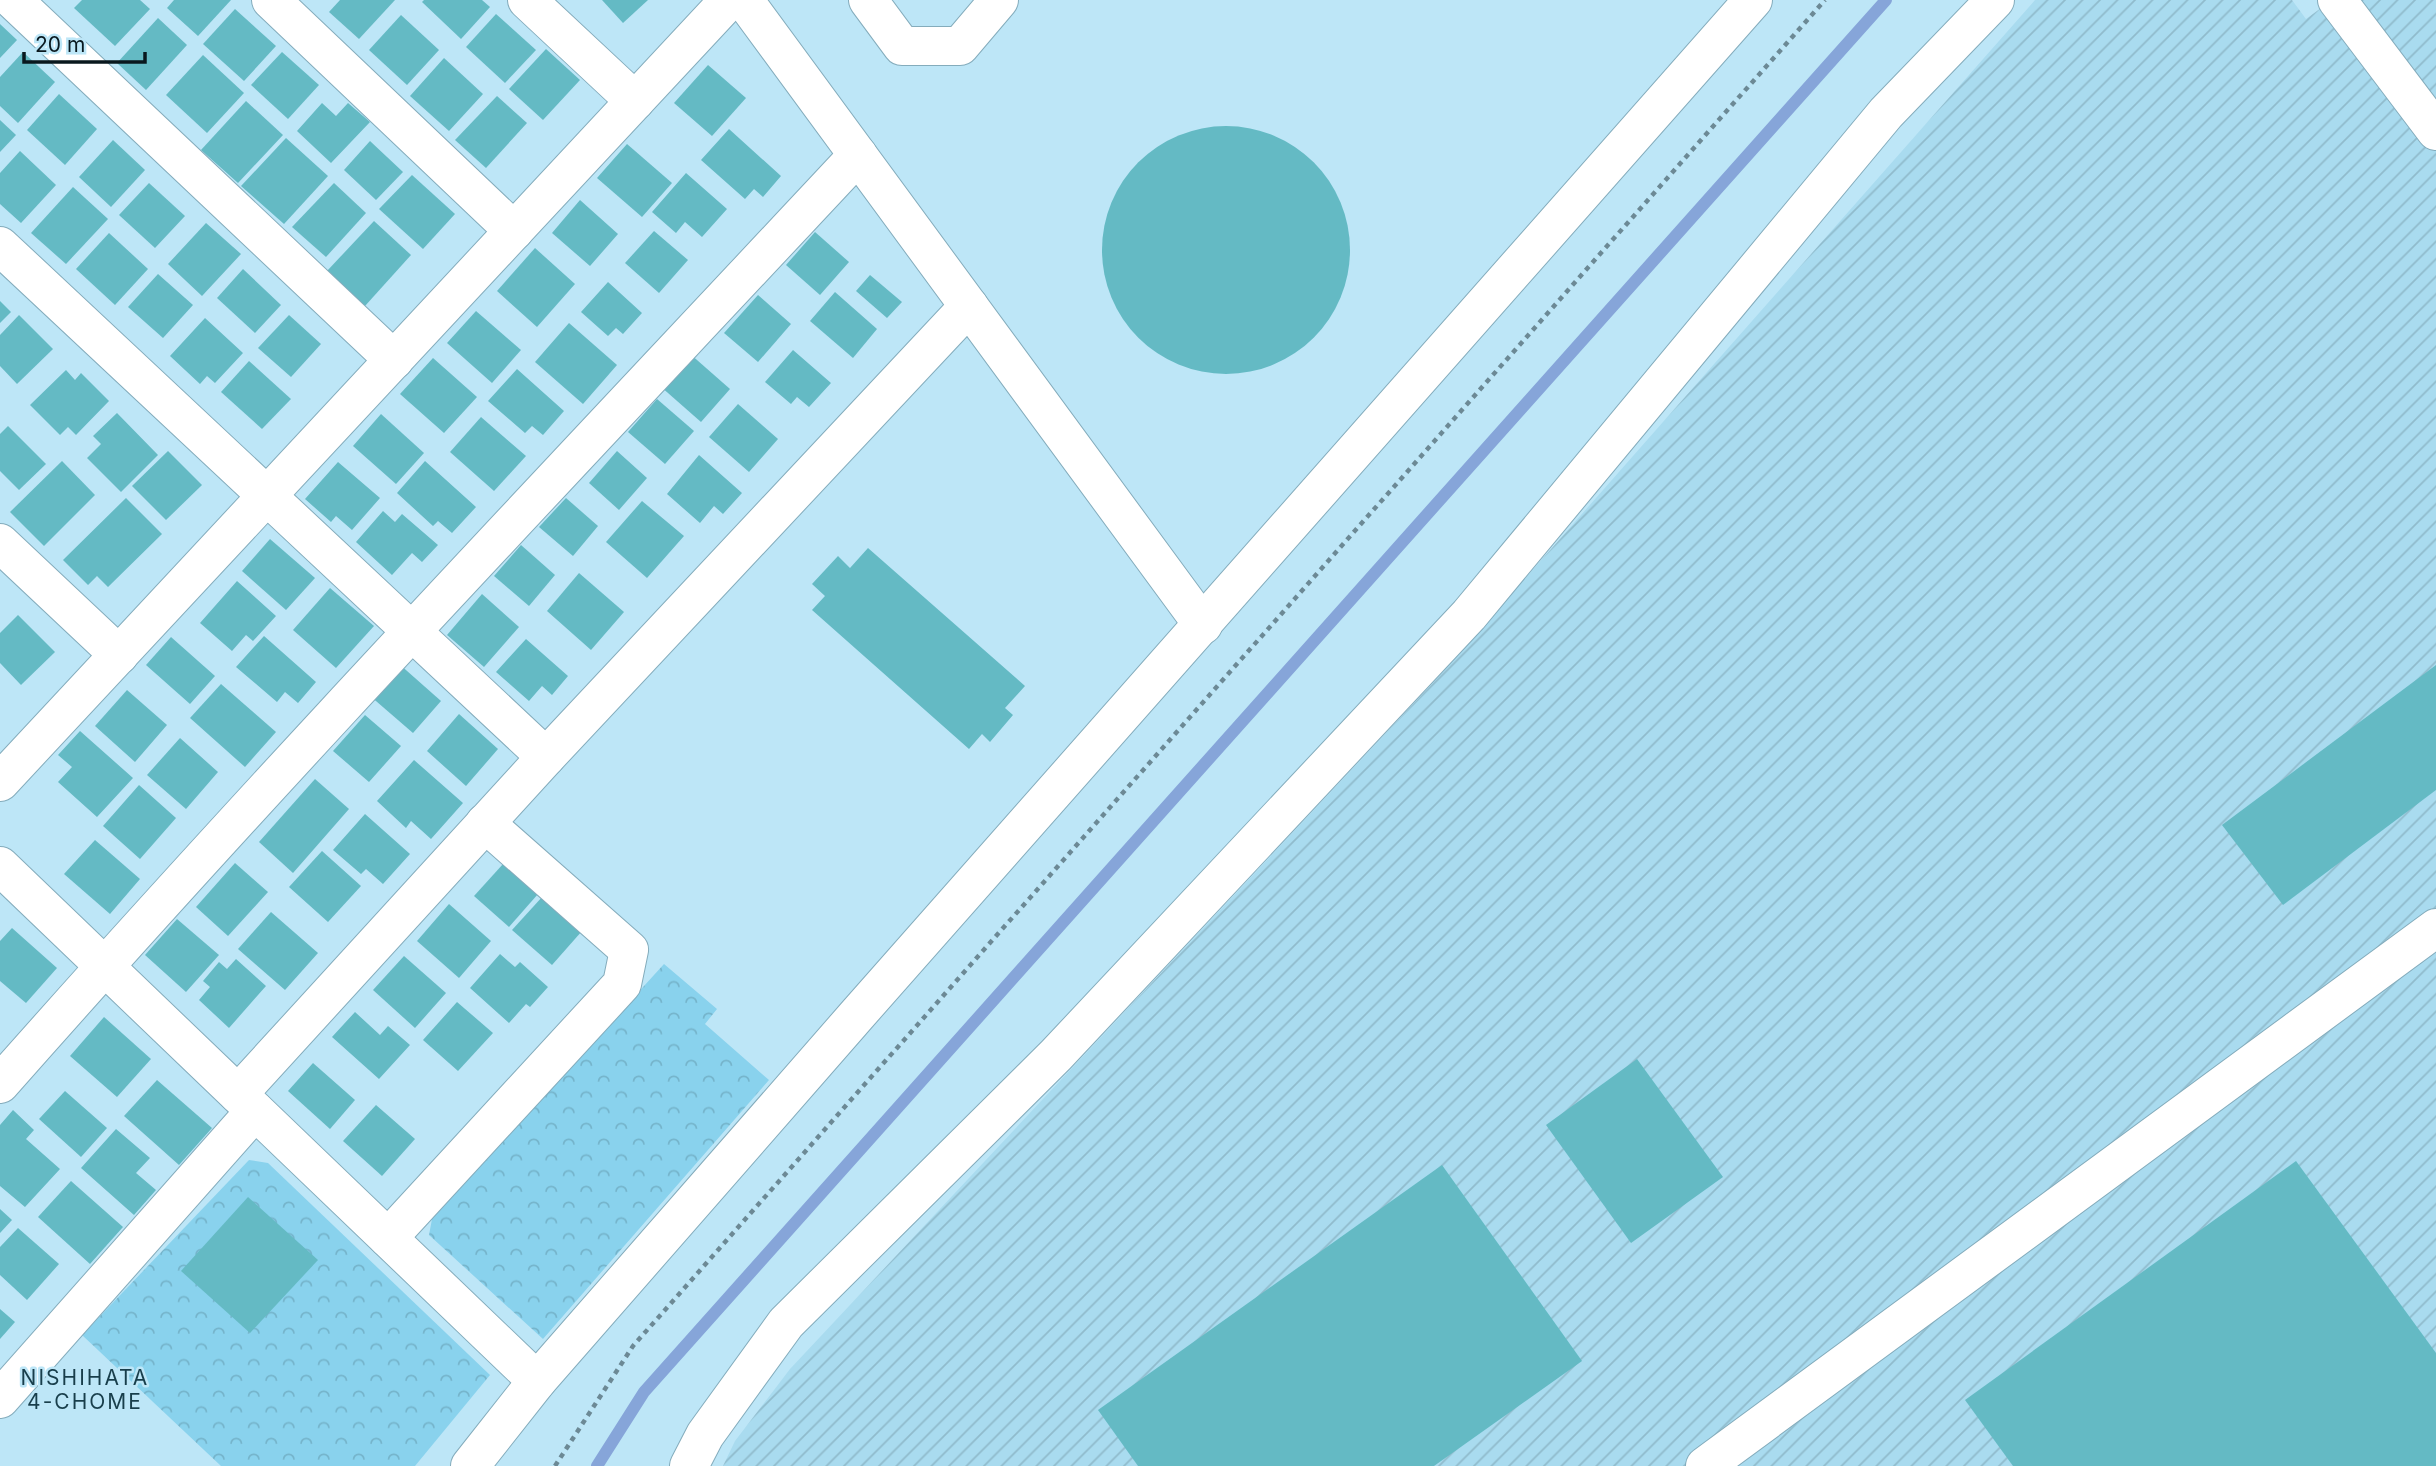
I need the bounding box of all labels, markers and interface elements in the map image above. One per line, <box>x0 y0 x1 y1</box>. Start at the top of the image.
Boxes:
scale bar <box>24 21 145 65</box>
text: 20 m <box>35 32 85 57</box>
district label: NISHIHATA 4-CHOME <box>21 1365 149 1414</box>

